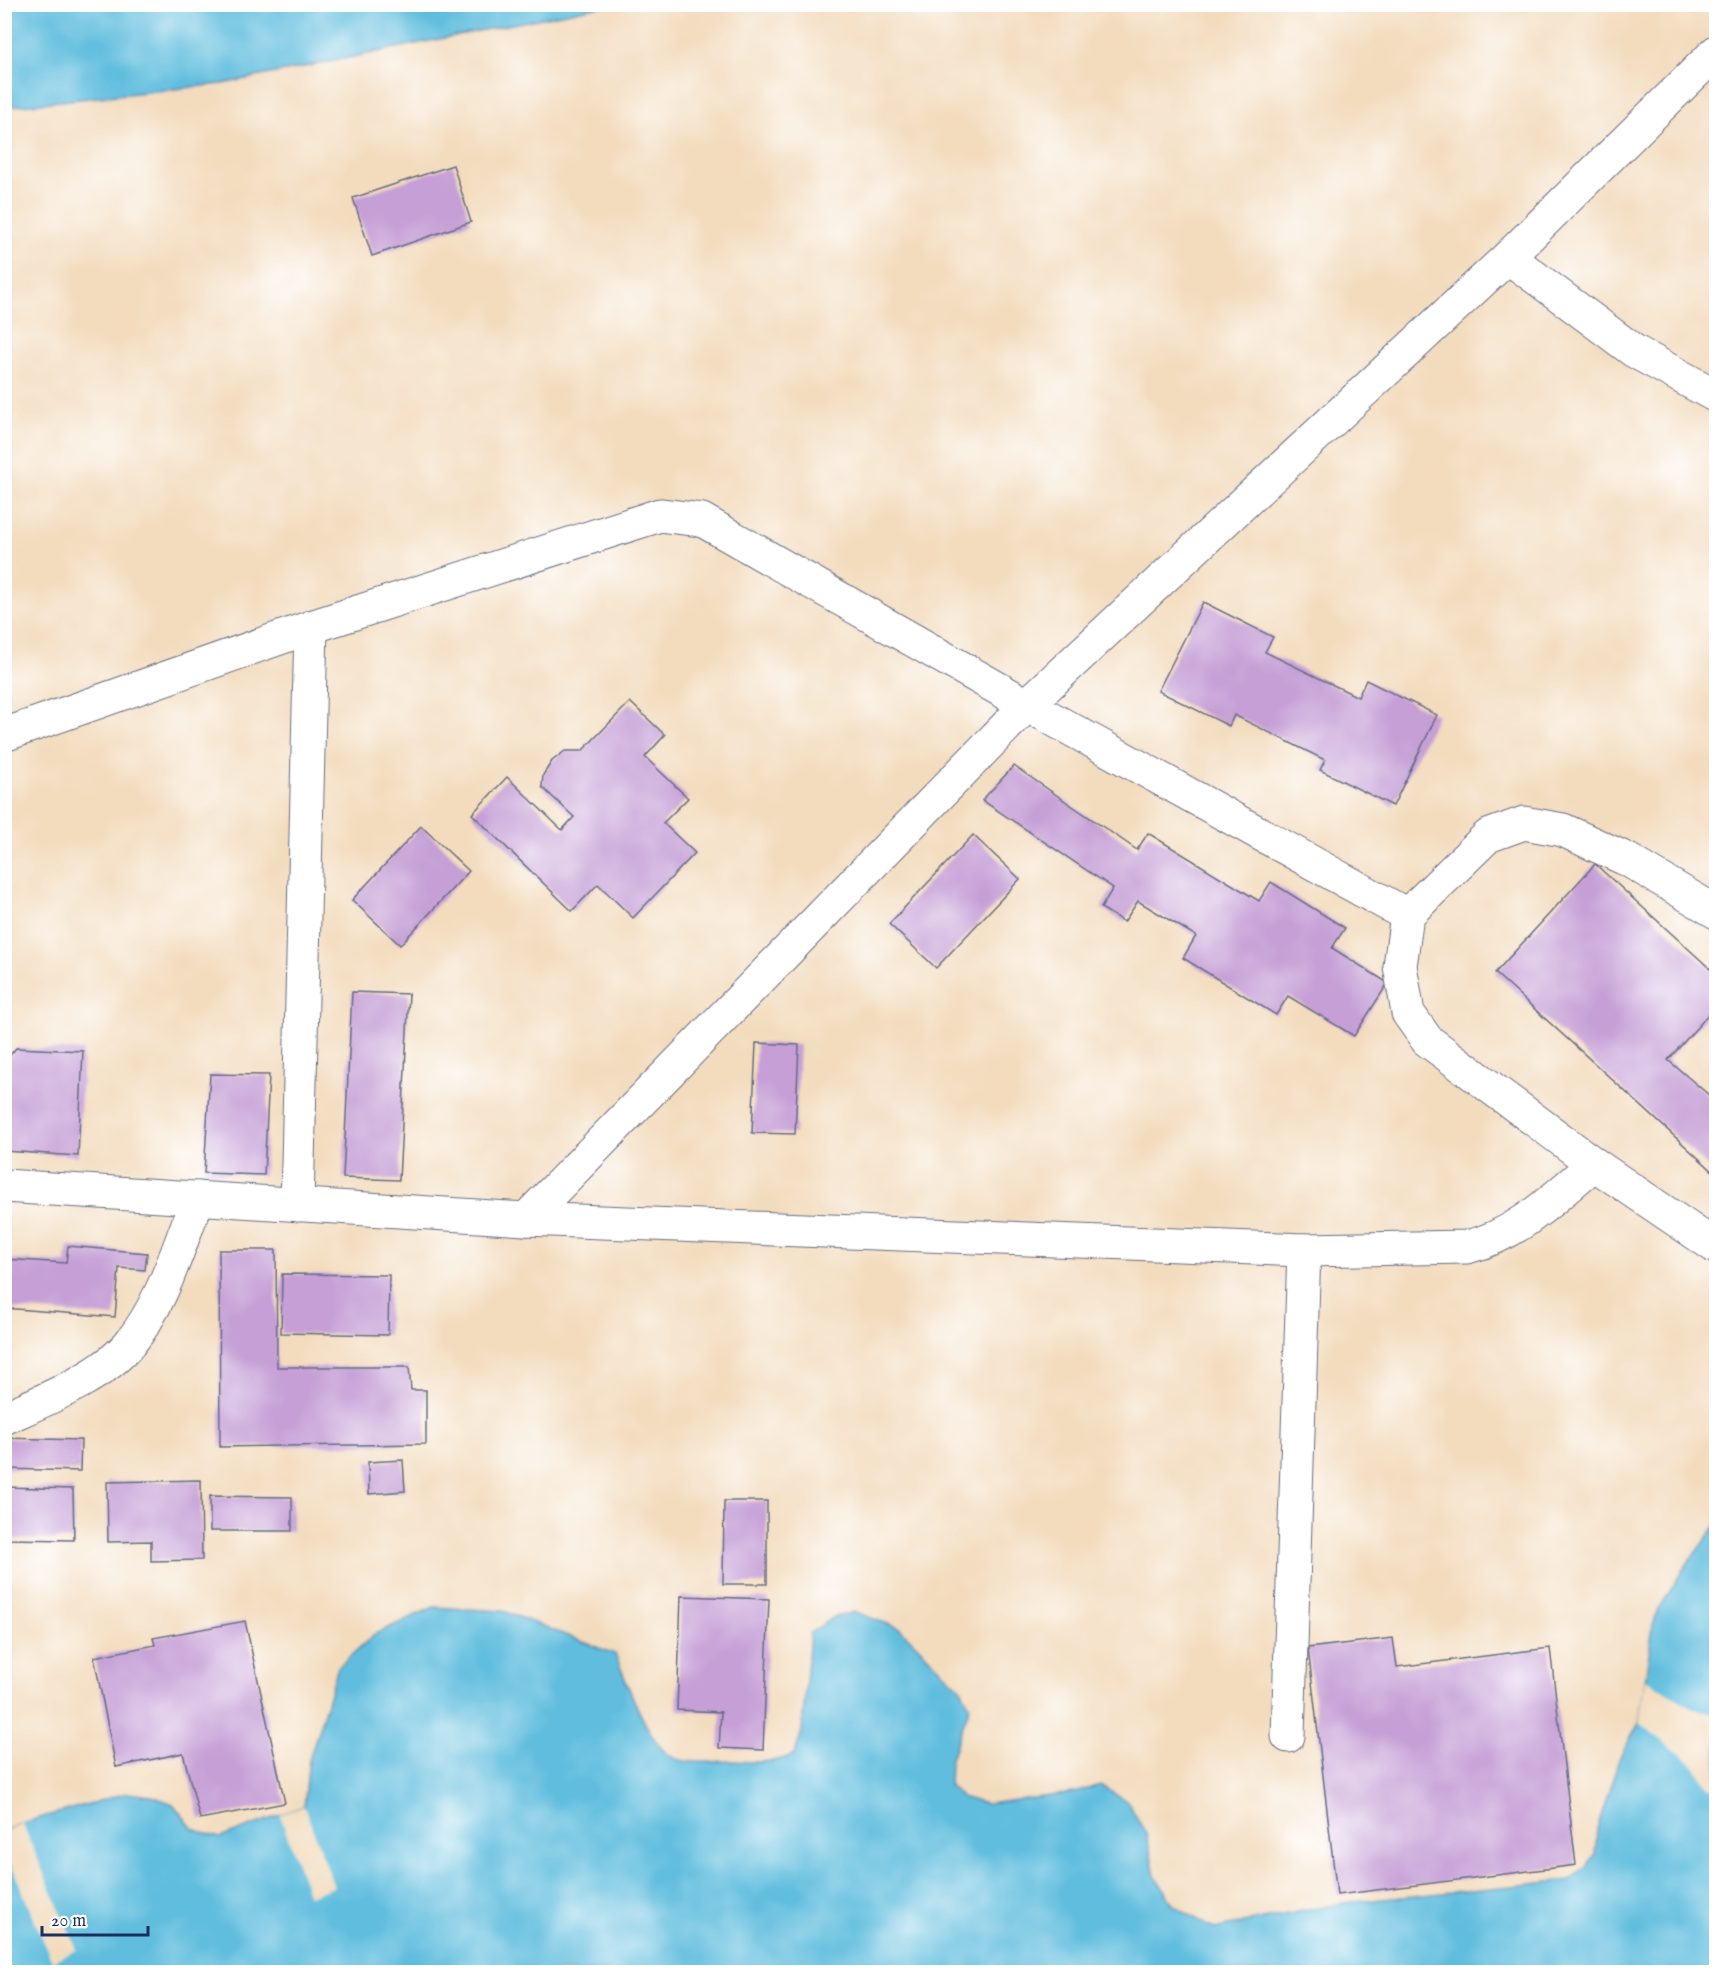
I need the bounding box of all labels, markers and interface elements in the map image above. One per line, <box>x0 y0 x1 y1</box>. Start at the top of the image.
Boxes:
scale bar <box>42 1899 148 1937</box>
text: 20 m <box>51 1910 86 1933</box>

